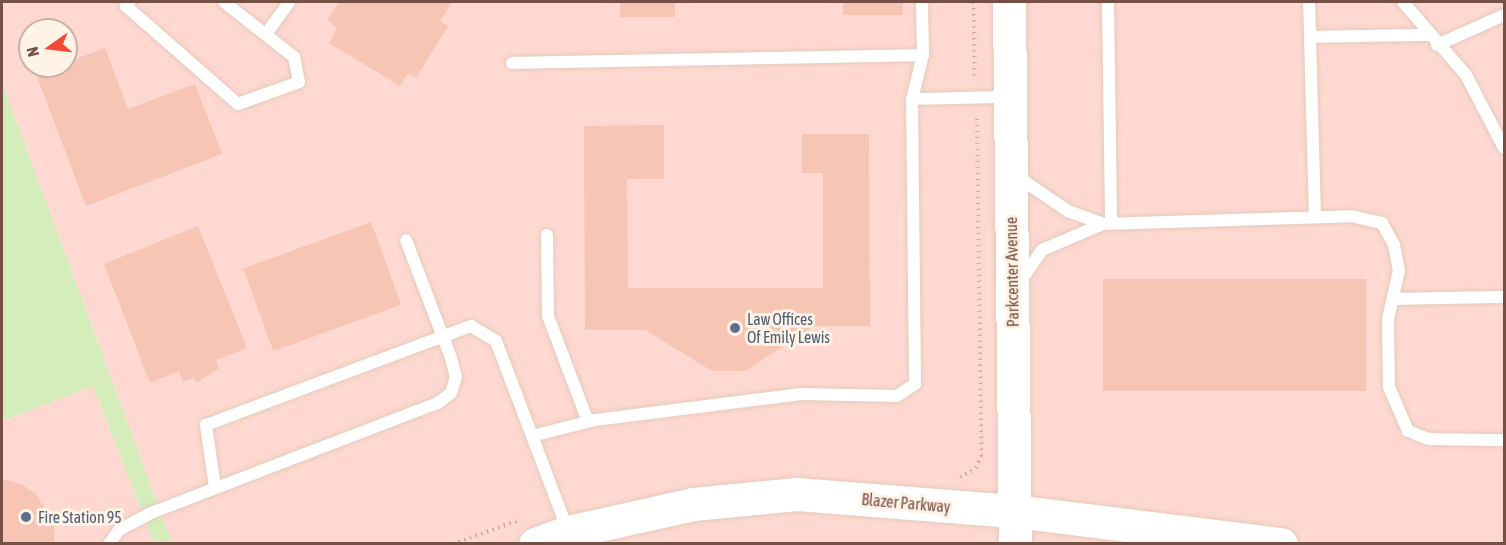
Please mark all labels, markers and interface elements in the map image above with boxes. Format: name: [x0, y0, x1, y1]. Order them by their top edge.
north arrow: [18, 18, 78, 78]
text: N: [23, 45, 42, 59]
street label: Parkcenter Avenue: [1001, 217, 1023, 327]
place label: Law Offices Of Emily Lewis: [747, 309, 830, 347]
marker: Law Offices Of Emily Lewis: [728, 321, 742, 335]
street label: Blazer Parkway: [861, 490, 951, 516]
place label: Fire Station 95: [38, 507, 122, 527]
marker: Fire Station 95: [19, 510, 33, 524]

